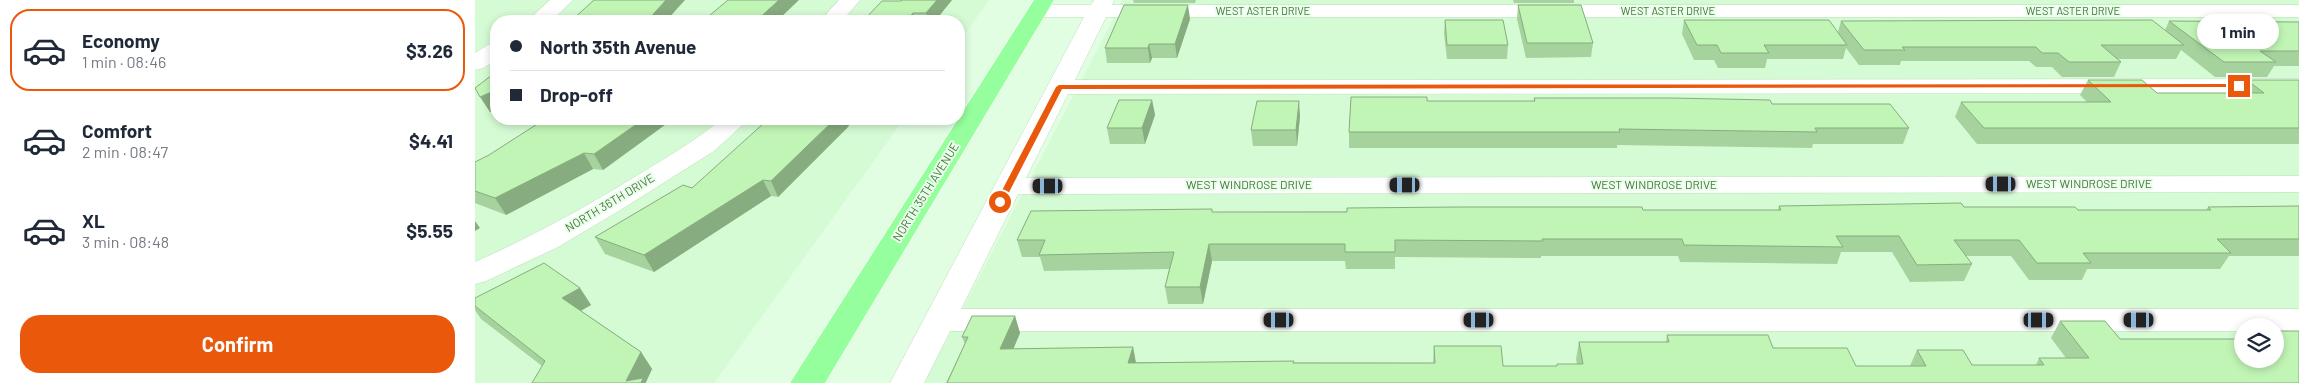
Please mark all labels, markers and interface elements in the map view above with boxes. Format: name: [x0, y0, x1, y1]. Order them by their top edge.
street label: WEST ASTER DRIVE: [1216, 4, 1311, 17]
street label: WEST ASTER DRIVE: [1621, 4, 1716, 17]
street label: WEST ASTER DRIVE: [2026, 4, 2121, 17]
callout: 1 min: [2198, 13, 2280, 48]
text: 1 min: [2220, 22, 2256, 41]
icon: car: [22, 28, 67, 73]
text: Economy: [82, 29, 160, 52]
text: North 35th Avenue: [540, 35, 696, 58]
text: $3.26: [406, 39, 453, 62]
text: 1 min · 08:46: [82, 52, 166, 71]
route end: [2228, 75, 2250, 97]
text: Drop-off: [540, 83, 613, 106]
icon: car: [22, 118, 67, 163]
text: Comfort: [82, 119, 152, 142]
text: $4.41: [409, 129, 453, 152]
street label: NORTH 35TH AVENUE: [889, 140, 961, 243]
text: 2 min · 08:47: [82, 142, 168, 161]
street label: NORTH 36TH DRIVE: [562, 170, 657, 234]
street label: WEST WINDROSE DRIVE: [2026, 176, 2152, 190]
street label: WEST WINDROSE DRIVE: [1186, 177, 1312, 191]
street label: WEST WINDROSE DRIVE: [1591, 177, 1717, 191]
car: [1986, 177, 2016, 192]
car: [1390, 178, 1420, 193]
car: [1033, 179, 1063, 194]
route start: [989, 191, 1011, 213]
icon: car: [22, 208, 67, 253]
text: XL: [82, 209, 105, 232]
text: $5.55: [406, 219, 453, 242]
text: 3 min · 08:48: [82, 232, 169, 251]
car: [1264, 313, 1294, 328]
car: [1464, 313, 1494, 328]
car: [2024, 313, 2054, 328]
car: [2124, 313, 2154, 328]
button: Confirm: [20, 315, 455, 373]
map controls: [2234, 318, 2284, 368]
button: layers: [2234, 318, 2284, 368]

